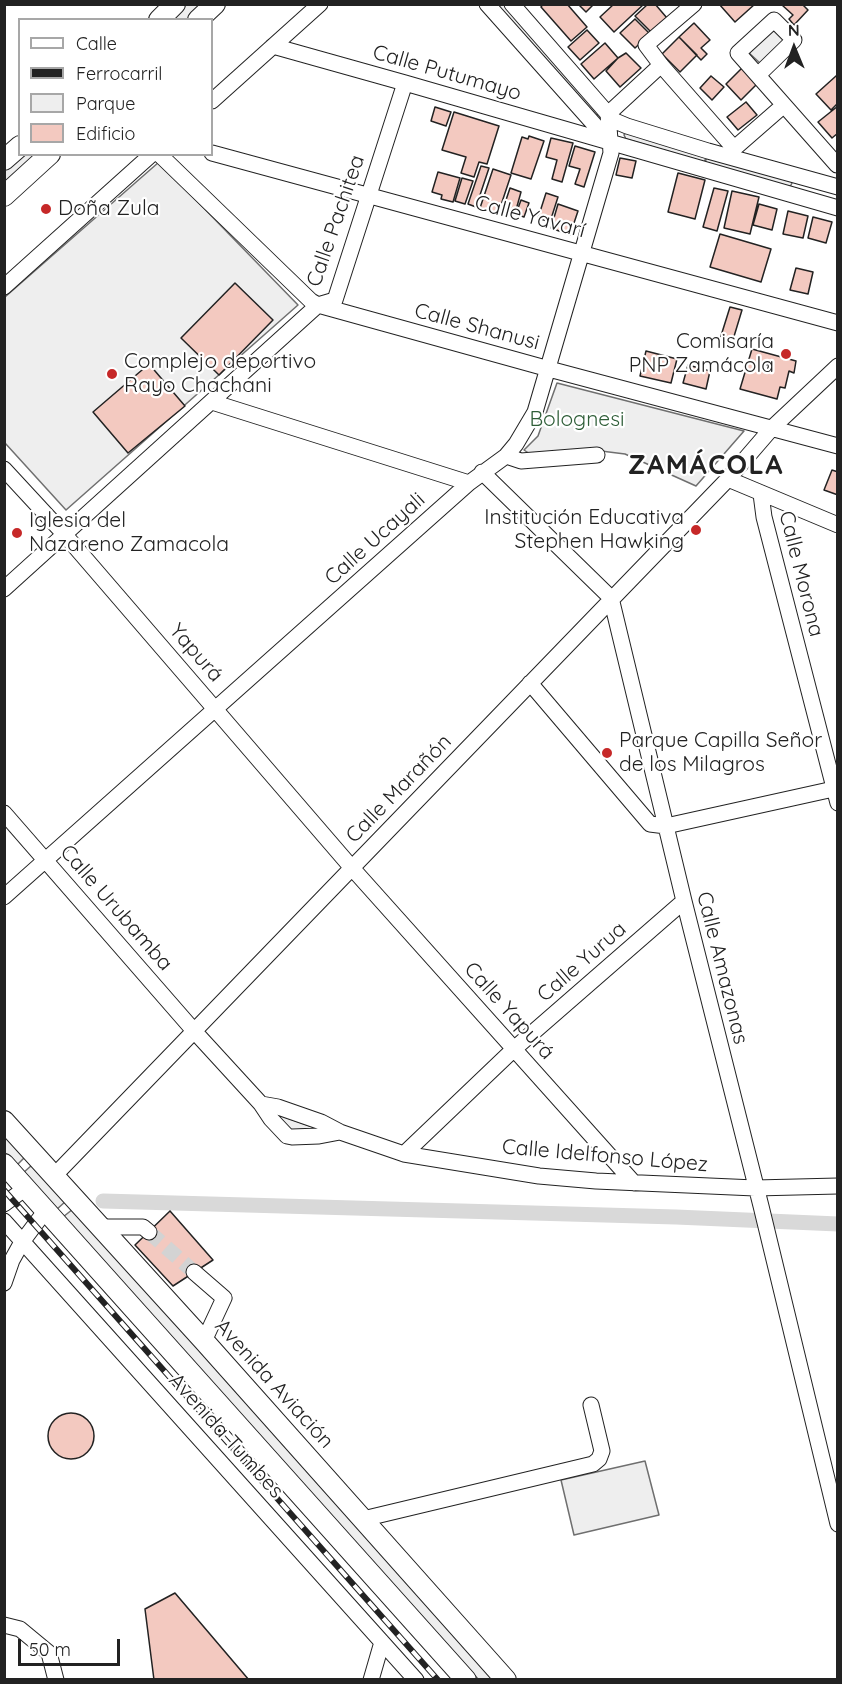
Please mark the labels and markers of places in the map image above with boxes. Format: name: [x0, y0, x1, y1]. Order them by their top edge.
place label: Doña Zula: [58, 196, 159, 222]
marker: Doña Zula: [39, 202, 53, 216]
place label: Comisaría PNP Zamácola: [629, 329, 774, 379]
marker: Comisaría PNP Zamácola: [779, 347, 793, 361]
place label: Complejo deportivo Rayo Chachani: [124, 349, 316, 399]
marker: Complejo deportivo Rayo Chachani: [105, 367, 119, 381]
place label: Institución Educativa Stephen Hawking: [484, 505, 684, 555]
place label: Iglesia del Nazareno Zamacola: [29, 508, 229, 558]
marker: Institución Educativa Stephen Hawking: [689, 523, 703, 537]
marker: Iglesia del Nazareno Zamacola: [10, 526, 24, 540]
place label: Parque Capilla Señor de los Milagros: [619, 728, 822, 778]
marker: Parque Capilla Señor de los Milagros: [600, 746, 614, 760]

